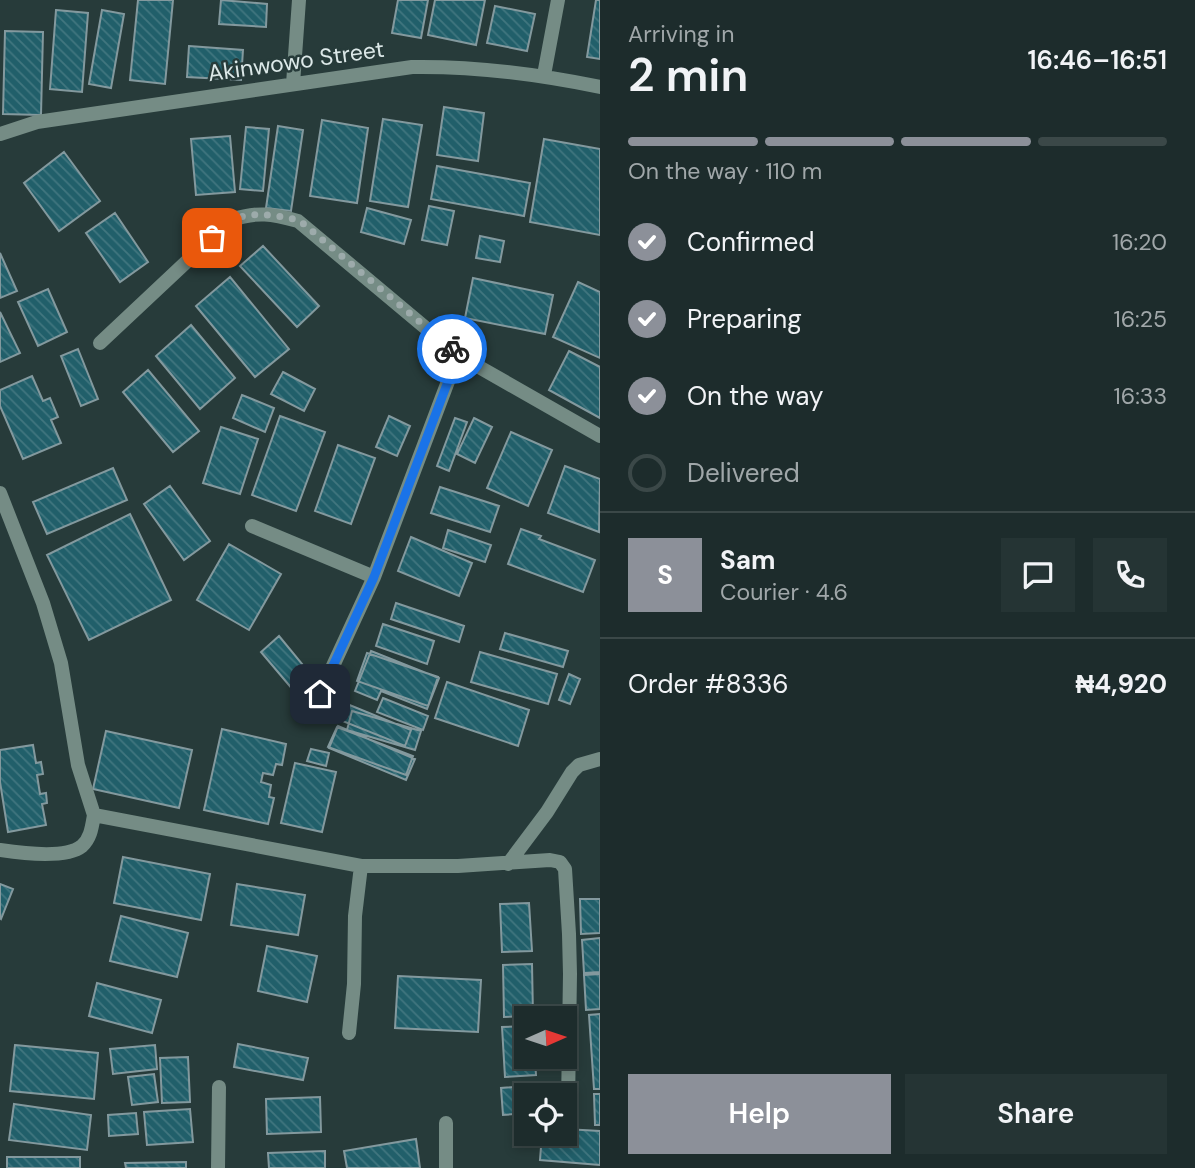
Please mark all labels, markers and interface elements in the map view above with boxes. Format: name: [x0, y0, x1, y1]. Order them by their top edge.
text: Arriving in: [628, 19, 734, 49]
street label: Akinwowo Street: [206, 34, 386, 88]
text: 16:46–16:51: [1028, 43, 1167, 77]
text: 2 min: [628, 45, 748, 105]
text: On the way · 110 m: [628, 156, 822, 186]
pin: [182, 208, 242, 268]
icon: bag: [193, 219, 231, 257]
icon: check: [628, 223, 666, 261]
text: Confirmed: [687, 225, 814, 259]
text: 16:20: [1112, 227, 1167, 257]
icon: check: [628, 300, 666, 338]
text: Preparing: [687, 302, 802, 336]
text: 16:25: [1113, 304, 1167, 334]
courier: [417, 314, 487, 384]
icon: bike: [433, 330, 471, 368]
icon: check: [628, 377, 666, 415]
text: On the way: [687, 379, 823, 413]
text: 16:33: [1114, 381, 1167, 411]
text: Delivered: [687, 456, 800, 490]
button: chat: [1001, 538, 1075, 612]
button: phone: [1093, 538, 1167, 612]
text: Sam: [720, 543, 775, 577]
text: S: [657, 558, 673, 592]
text: Courier · 4.6: [720, 577, 848, 607]
pin: [290, 664, 350, 724]
text: Order #8336: [628, 667, 789, 701]
text: ₦4,920: [1075, 667, 1167, 701]
icon: home: [301, 675, 339, 713]
north arrow: [514, 1006, 578, 1069]
map controls: [514, 1006, 577, 1146]
button: Help: [628, 1074, 891, 1154]
button: Share: [905, 1074, 1167, 1154]
button: locate: [514, 1083, 577, 1146]

